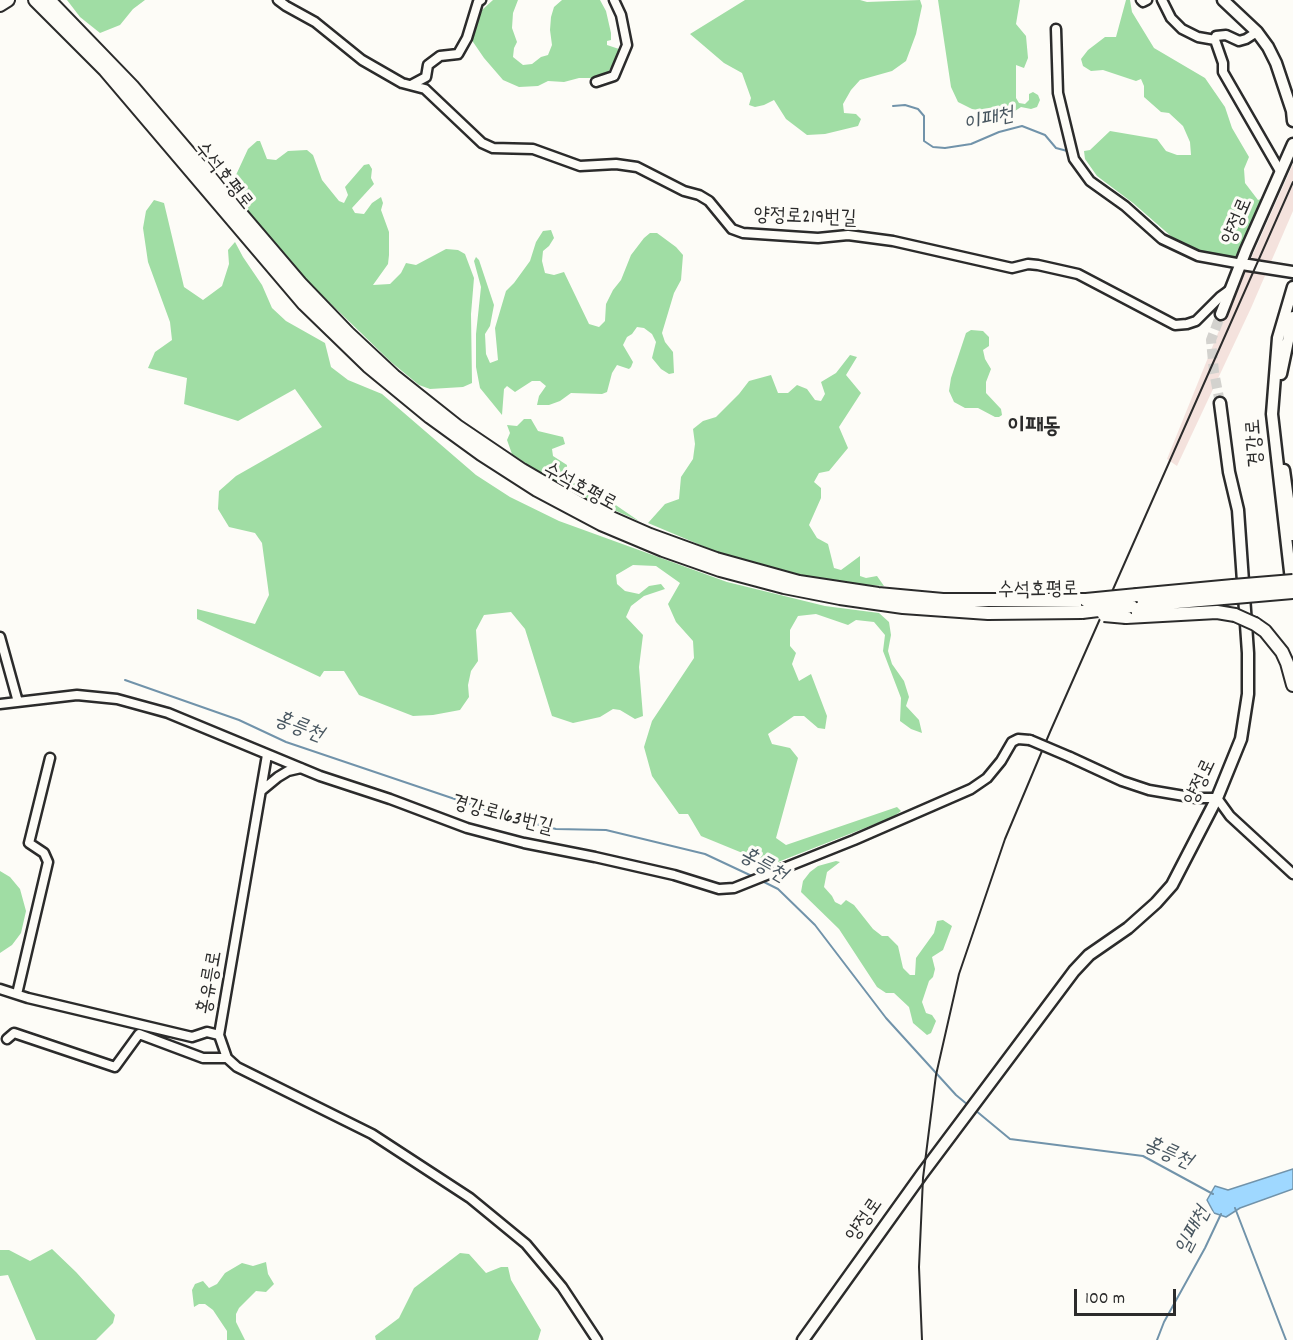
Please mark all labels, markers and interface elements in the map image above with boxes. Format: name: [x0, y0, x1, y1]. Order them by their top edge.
water label: 이패천: [961, 104, 1017, 140]
street label: 수석호평로: [187, 138, 257, 216]
street label: 양정로: [1219, 195, 1259, 249]
street label: 양정로219번길: [753, 205, 857, 233]
district label: 이패동: [1007, 416, 1061, 442]
street label: 경강로: [1243, 418, 1271, 468]
street label: 수석호평로: [538, 460, 620, 518]
street label: 수석호평로: [998, 579, 1078, 605]
water label: 홍릉천: [270, 708, 326, 750]
street label: 양정로: [1181, 756, 1223, 810]
street label: 경강로163번길: [449, 792, 555, 842]
water label: 홍릉천: [734, 844, 790, 890]
street label: 홍유릉로: [195, 949, 229, 1017]
water label: 홍릉천: [1139, 1133, 1195, 1177]
street label: 양정로: [842, 1194, 890, 1248]
water label: 일패천: [1172, 1204, 1218, 1260]
scale bar: [1077, 1277, 1179, 1315]
text: 100 m: [1085, 1287, 1125, 1312]

